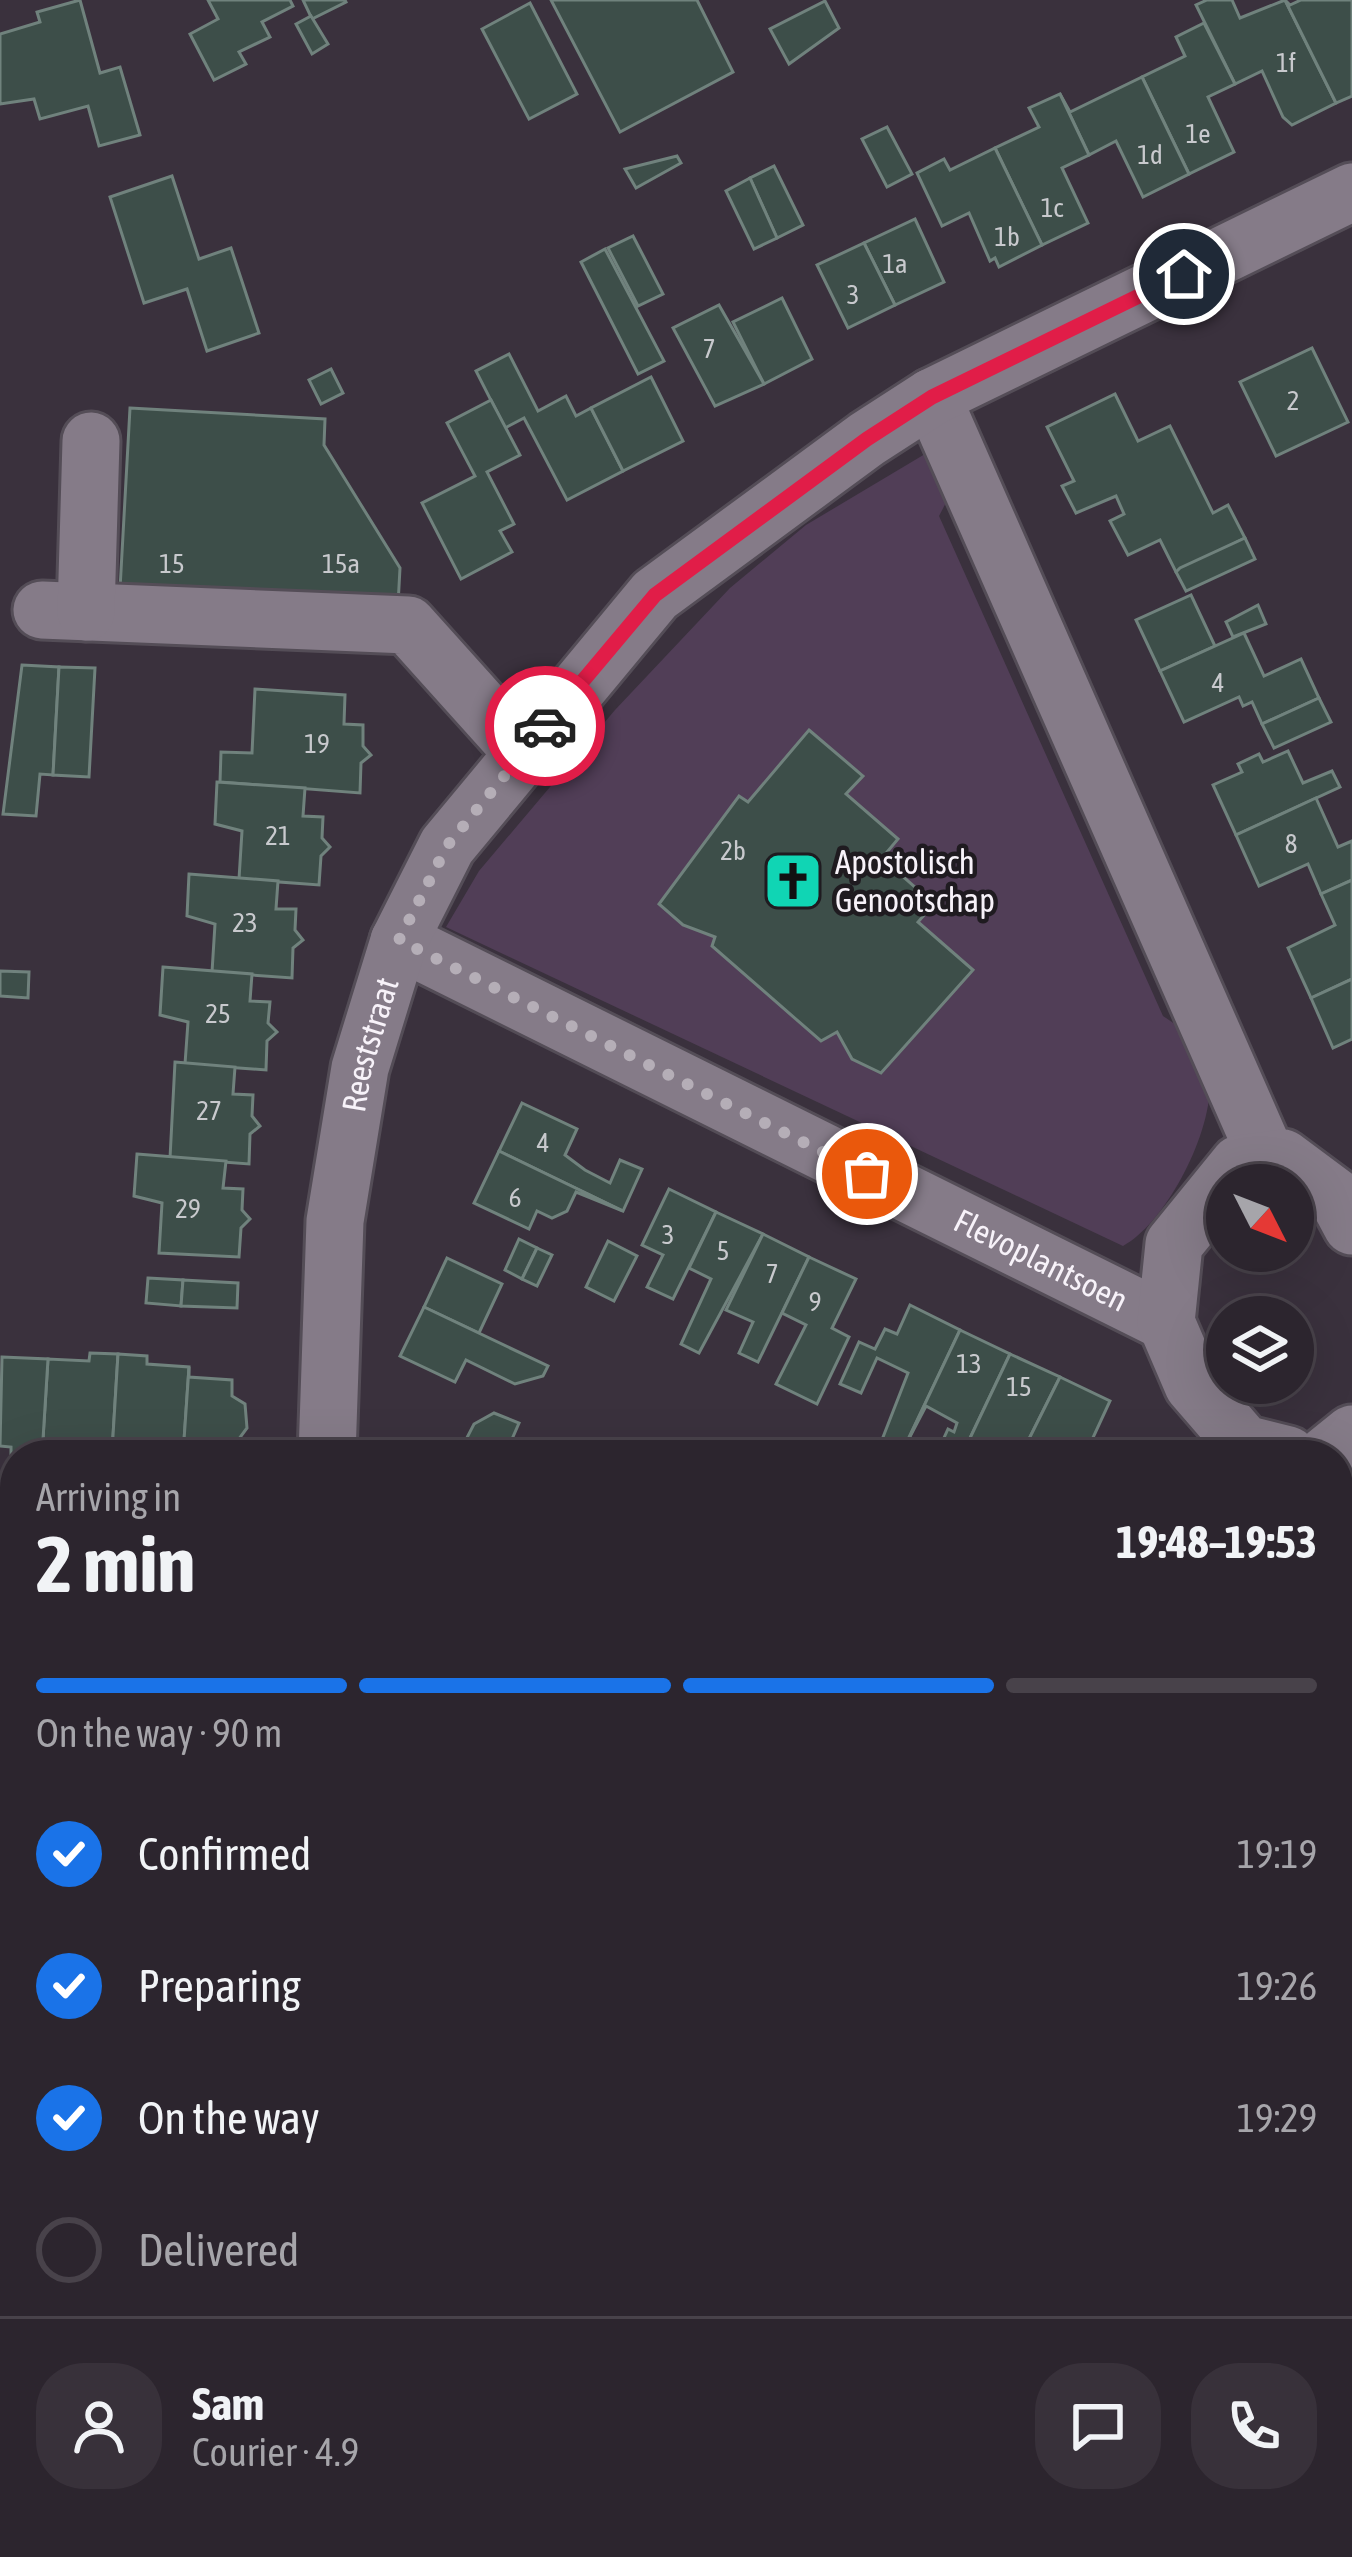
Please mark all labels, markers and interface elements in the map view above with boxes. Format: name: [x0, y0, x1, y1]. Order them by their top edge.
house number: 1f: [1276, 47, 1297, 78]
house number: 1e: [1186, 118, 1210, 149]
house number: 1d: [1137, 139, 1163, 170]
house number: 1c: [1041, 192, 1063, 223]
house number: 1b: [994, 221, 1020, 252]
pin: [1133, 223, 1235, 325]
icon: home: [1151, 241, 1217, 307]
house number: 1a: [882, 248, 908, 279]
house number: 3: [847, 279, 859, 310]
house number: 7: [703, 333, 715, 364]
house number: 2: [1287, 385, 1299, 416]
house number: 15: [159, 548, 185, 579]
house number: 15a: [322, 548, 360, 579]
courier: [485, 666, 605, 786]
house number: 4: [1212, 667, 1224, 698]
icon: car: [512, 693, 578, 759]
house number: 19: [304, 728, 330, 759]
house number: 21: [265, 820, 291, 851]
house number: 8: [1285, 828, 1297, 859]
house number: 2b: [720, 835, 746, 866]
place label: Apostolisch Genootschap: [835, 843, 995, 919]
church icon: Apostolisch Genootschap: [762, 850, 824, 912]
house number: 23: [232, 907, 258, 938]
street label: Reeststraat: [334, 973, 406, 1115]
house number: 25: [205, 998, 231, 1029]
house number: 27: [196, 1095, 222, 1126]
pin: [816, 1123, 918, 1225]
house number: 4: [537, 1127, 549, 1158]
icon: bag: [834, 1141, 900, 1207]
north arrow: [1206, 1164, 1314, 1272]
map controls: [1206, 1164, 1314, 1404]
house number: 6: [509, 1182, 521, 1213]
house number: 29: [175, 1193, 201, 1224]
street label: Flevoplantsoen: [948, 1201, 1134, 1319]
house number: 3: [662, 1219, 674, 1250]
house number: 5: [717, 1235, 729, 1266]
house number: 7: [766, 1258, 778, 1289]
house number: 9: [809, 1286, 821, 1317]
button: layers: [1206, 1296, 1314, 1404]
house number: 13: [956, 1348, 982, 1379]
house number: 15: [1006, 1371, 1032, 1402]
text: Arriving in: [36, 1475, 181, 1519]
text: 19:48–19:53: [1116, 1516, 1317, 1568]
text: 2 min: [36, 1519, 195, 1609]
text: On the way · 90 m: [36, 1711, 282, 1755]
icon: check: [36, 1821, 102, 1887]
text: Confirmed: [138, 1828, 311, 1880]
text: 19:19: [1237, 1832, 1317, 1876]
icon: check: [36, 1953, 102, 2019]
text: Preparing: [138, 1960, 301, 2012]
text: 19:26: [1237, 1964, 1317, 2008]
icon: check: [36, 2085, 102, 2151]
text: On the way: [138, 2092, 320, 2144]
text: 19:29: [1237, 2096, 1317, 2140]
text: Delivered: [138, 2224, 299, 2276]
button: person: [36, 2363, 162, 2489]
button: chat: [1035, 2363, 1161, 2489]
button: phone: [1191, 2363, 1317, 2489]
text: Sam: [192, 2378, 264, 2430]
text: Courier · 4.9: [192, 2430, 359, 2474]

